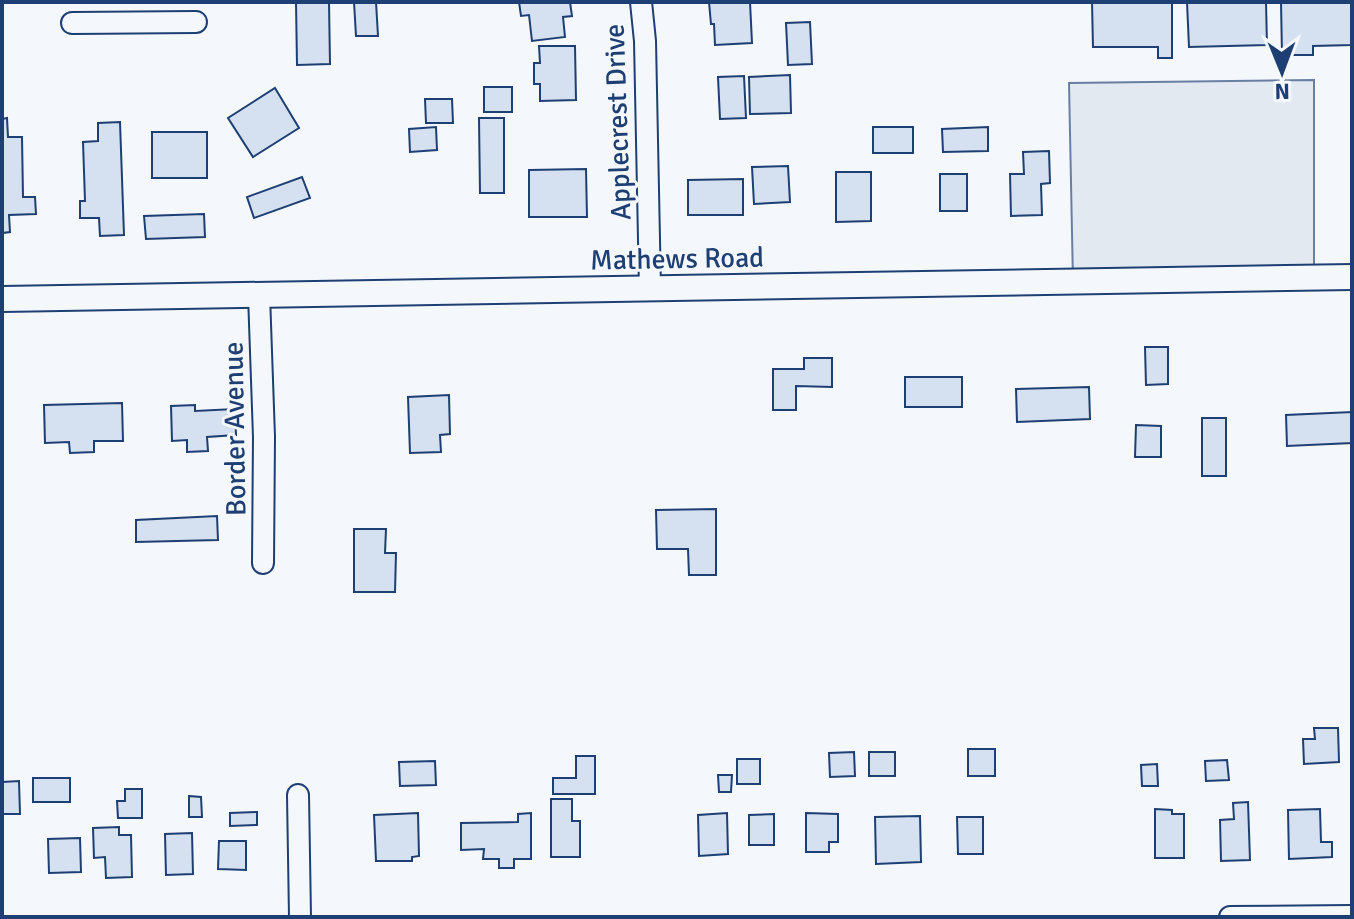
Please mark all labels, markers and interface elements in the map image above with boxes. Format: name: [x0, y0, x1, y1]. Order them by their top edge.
street label: Applecrest Drive: [598, 23, 638, 221]
north arrow: [1242, 32, 1322, 112]
text: N: [1274, 78, 1290, 105]
street label: Mathews Road: [590, 240, 764, 278]
street label: Border Avenue: [216, 341, 254, 516]

